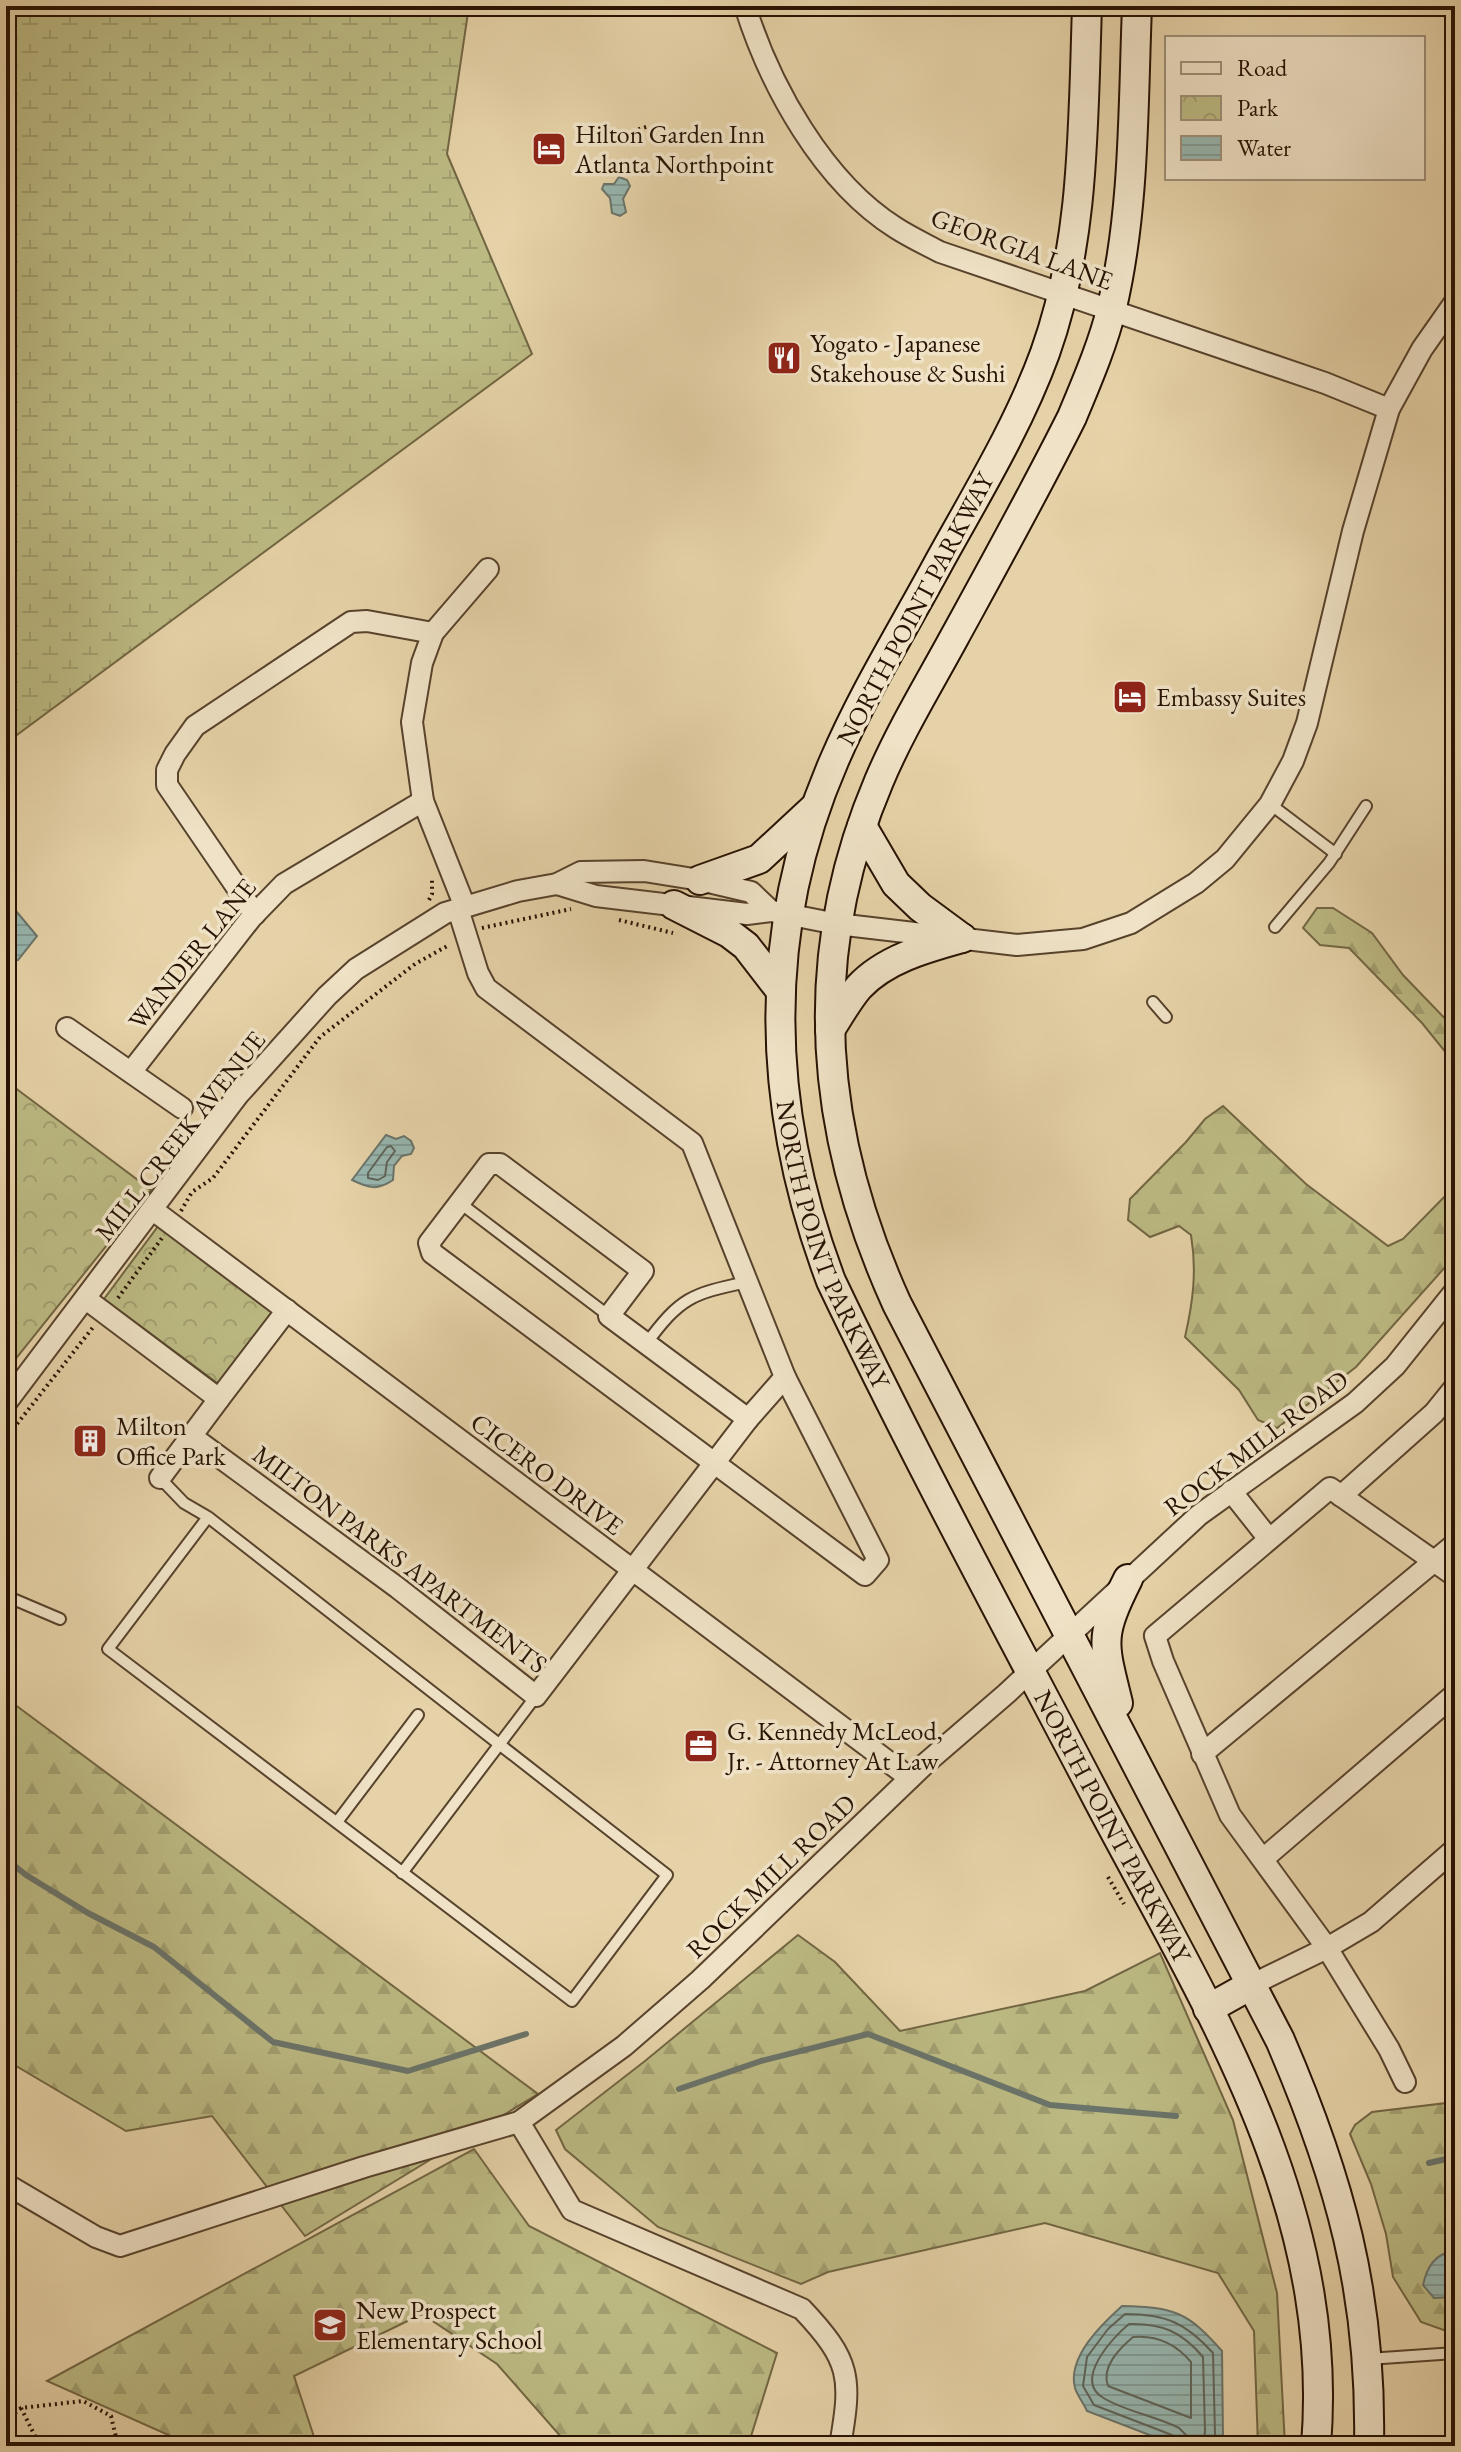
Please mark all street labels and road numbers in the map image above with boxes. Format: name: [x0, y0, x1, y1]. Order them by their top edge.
street label: GEORGIA LANE: [926, 200, 1118, 298]
street label: NORTH POINT PARKWAY: [829, 465, 1002, 751]
street label: WANDER LANE: [120, 871, 264, 1037]
street label: MILL CREEK AVENUE: [87, 1024, 273, 1248]
street label: NORTH POINT PARKWAY: [769, 1098, 899, 1396]
street label: ROCK MILL ROAD: [1157, 1362, 1355, 1524]
street label: CICERO DRIVE: [464, 1405, 631, 1543]
street label: MILTON PARKS APARTMENTS: [246, 1437, 554, 1681]
street label: NORTH POINT PARKWAY: [1026, 1684, 1200, 1970]
street label: ROCK MILL ROAD: [679, 1786, 863, 1966]

